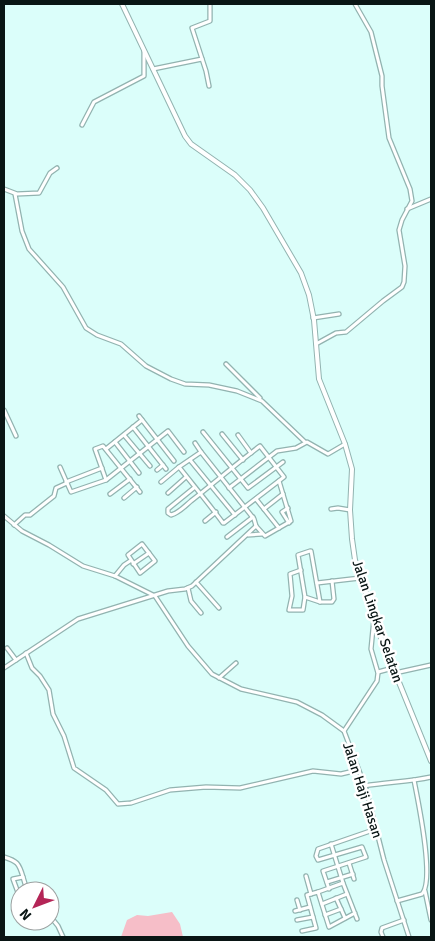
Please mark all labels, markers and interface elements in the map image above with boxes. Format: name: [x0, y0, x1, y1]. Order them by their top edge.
street label: Jalan Lingkar Selatan: [349, 558, 407, 685]
street label: Jalan Haji Hasan: [339, 740, 386, 840]
north arrow: [10, 881, 60, 931]
text: N: [16, 905, 35, 924]

